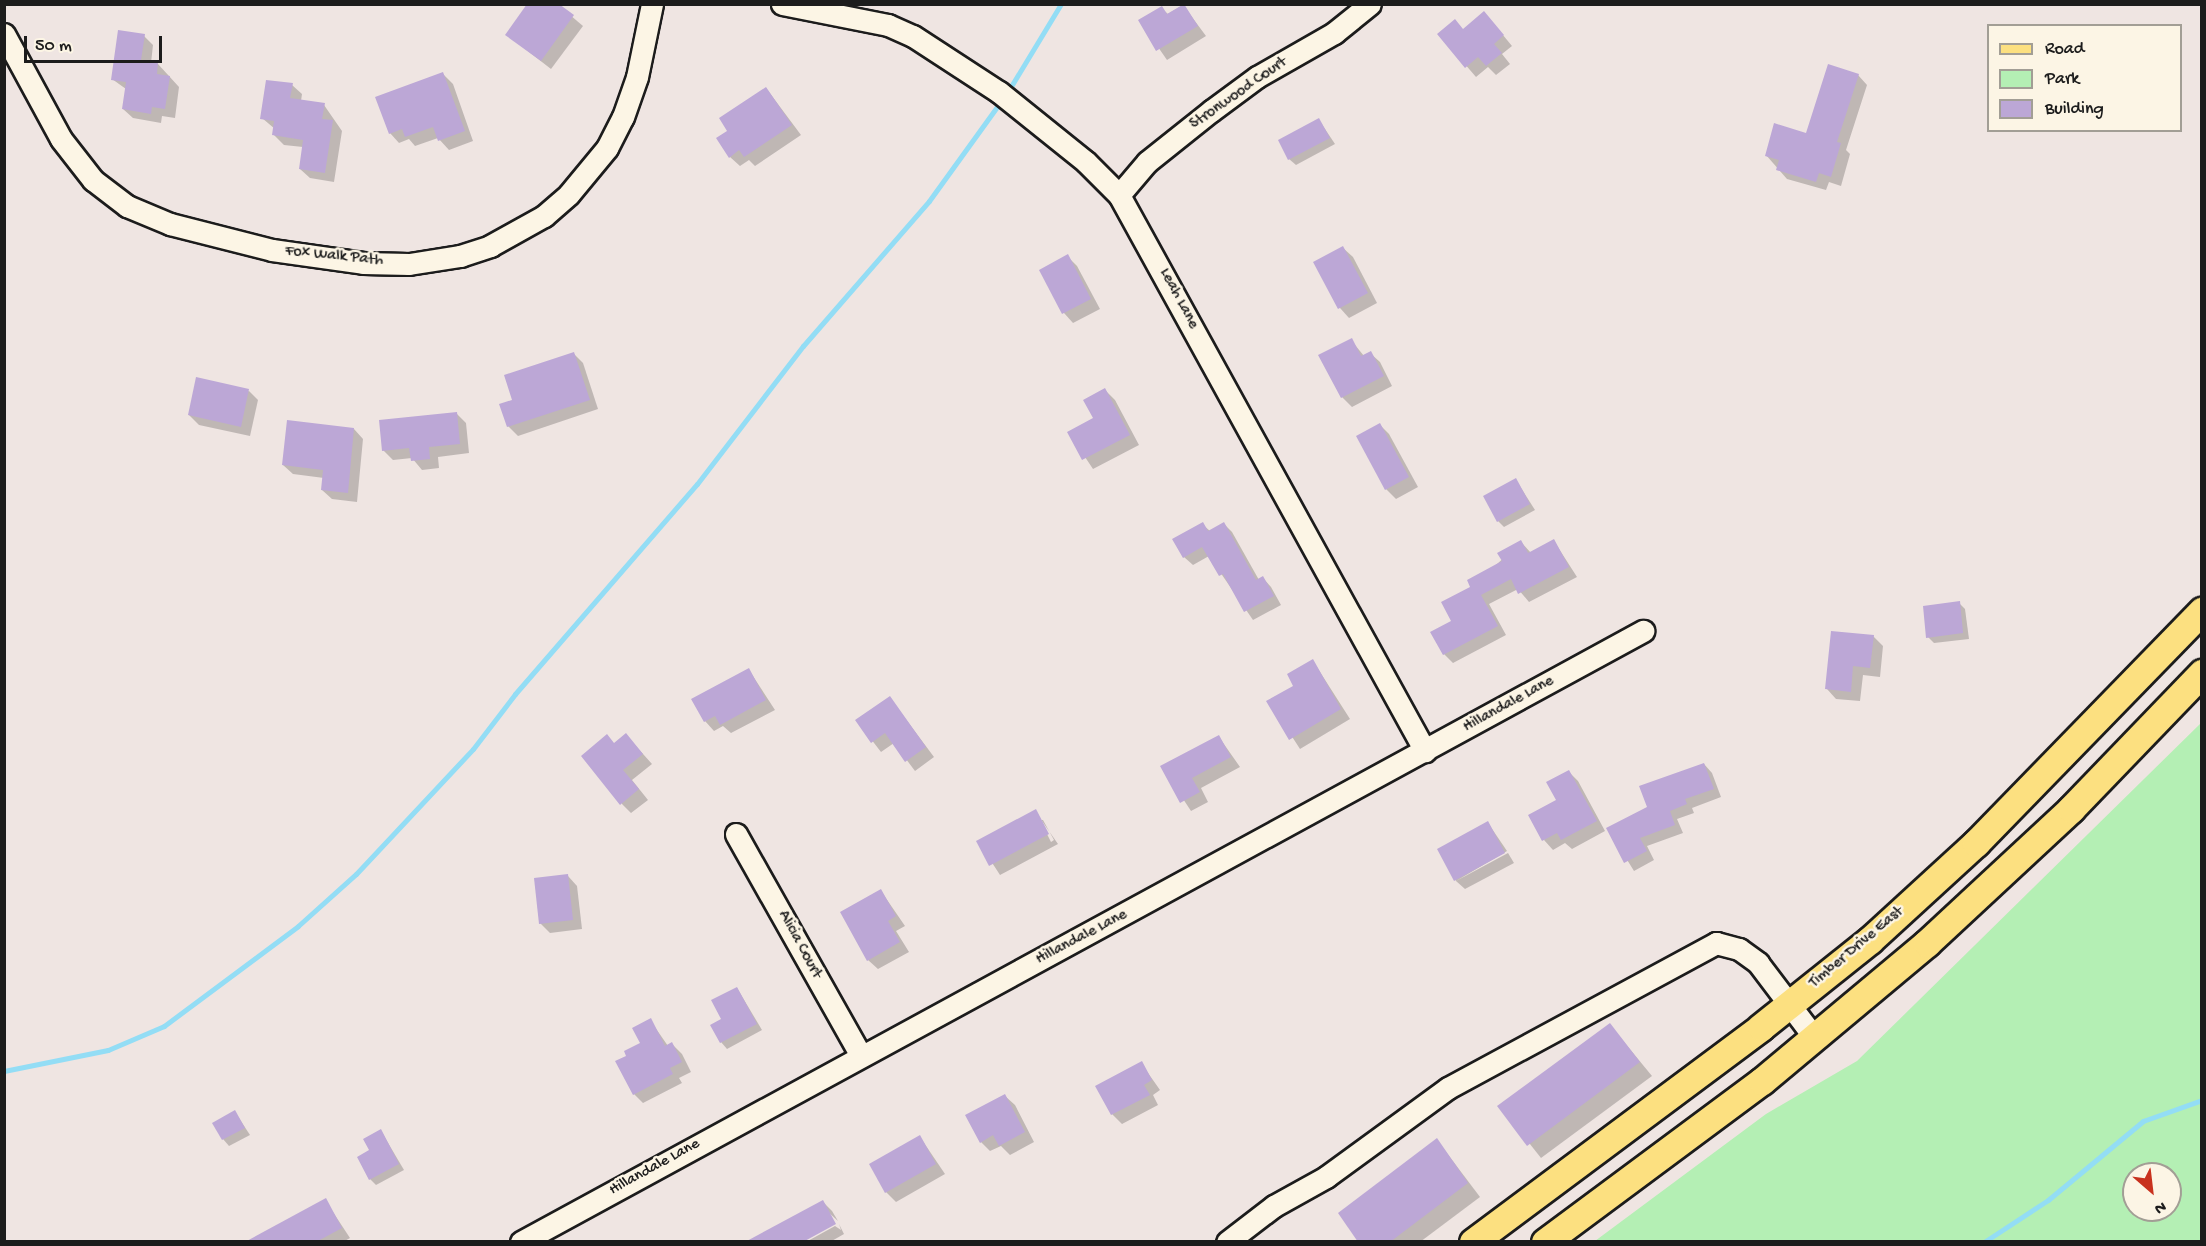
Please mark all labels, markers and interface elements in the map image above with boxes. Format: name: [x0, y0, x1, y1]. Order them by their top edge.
scale bar: [27, 24, 165, 62]
legend: [1987, 24, 2182, 132]
text: 50 m: [35, 36, 72, 57]
text: Road: [2045, 39, 2084, 60]
street label: Stronwood Court: [1187, 53, 1291, 135]
text: Park: [2045, 69, 2079, 90]
text: Building: [2045, 99, 2104, 120]
street label: Fox Walk Path: [284, 242, 384, 272]
street label: Leah Lane: [1154, 265, 1202, 333]
street label: Hillandale Lane: [1460, 672, 1558, 738]
street label: Timber Drive East: [1806, 903, 1908, 993]
street label: Hillandale Lane: [1033, 906, 1131, 970]
street label: Alicia Court: [772, 908, 826, 982]
street label: Hillandale Lane: [606, 1135, 704, 1201]
north arrow: [2122, 1162, 2182, 1222]
text: N: [2151, 1196, 2169, 1217]

